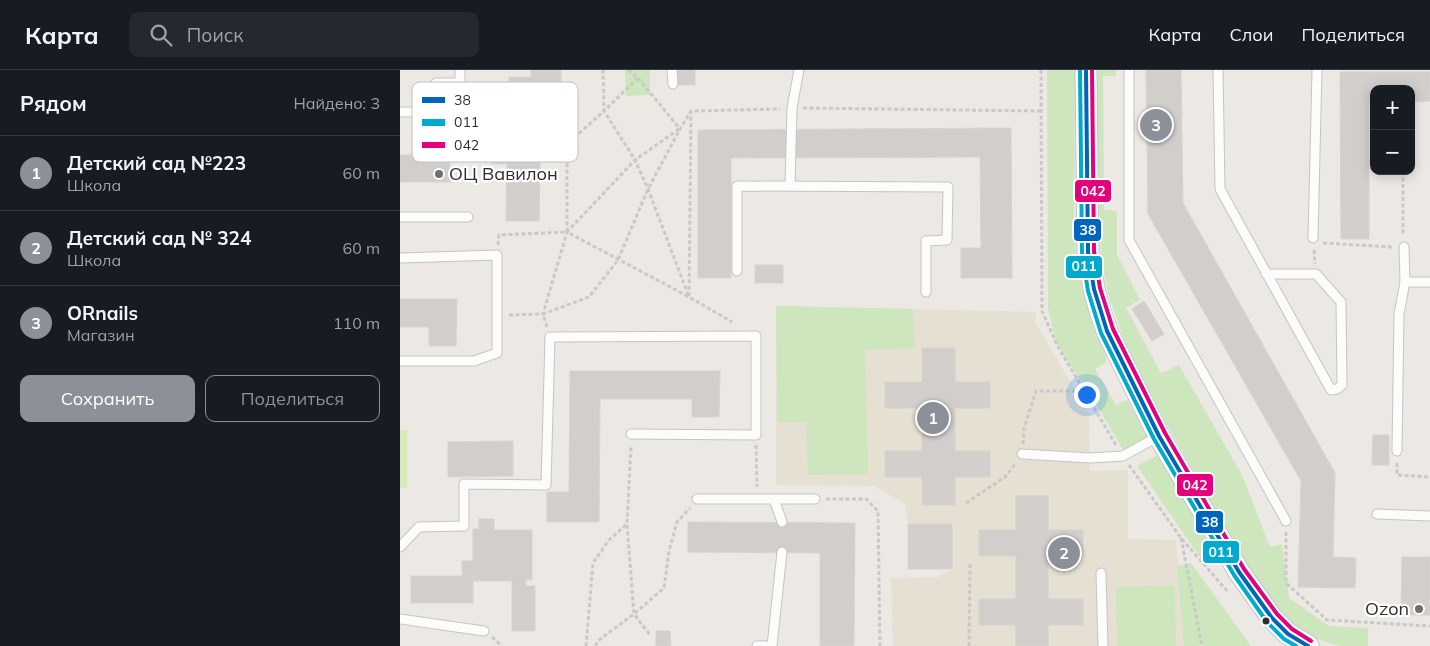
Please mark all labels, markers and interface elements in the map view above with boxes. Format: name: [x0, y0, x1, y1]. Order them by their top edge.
search box: [129, 12, 479, 57]
text: Карта: [25, 20, 99, 50]
icon: search: [147, 21, 175, 49]
text: Поиск: [187, 23, 244, 47]
text: Карта: [1149, 23, 1201, 46]
text: Слои: [1229, 23, 1274, 46]
text: Поделиться: [1302, 23, 1405, 46]
legend: [412, 82, 578, 162]
map controls: [1370, 85, 1415, 175]
button: +: [1370, 85, 1415, 130]
text: Рядом: [20, 90, 87, 116]
text: 38: [454, 91, 471, 109]
text: Найдено: 3: [294, 93, 380, 113]
pin: 3: [1140, 106, 1172, 144]
text: 011: [454, 113, 479, 131]
button: −: [1370, 130, 1415, 175]
text: 042: [454, 136, 479, 154]
text: Детский сад №223: [67, 151, 246, 175]
place label: ОЦ Вавилон: [449, 162, 558, 185]
text: 1: [31, 163, 41, 183]
text: 60 m: [343, 163, 380, 183]
marker: ОЦ Вавилон: [433, 168, 445, 180]
text: Школа: [67, 175, 121, 195]
line badge: 042: [1074, 179, 1112, 203]
text: 042: [1080, 182, 1106, 200]
line badge: 38: [1073, 218, 1102, 242]
text: 38: [1080, 221, 1096, 239]
text: Детский сад № 324: [67, 226, 251, 250]
text: 2: [31, 238, 41, 258]
text: 60 m: [343, 238, 380, 258]
text: Школа: [67, 250, 121, 270]
line badge: 011: [1065, 255, 1103, 279]
text: 011: [1071, 257, 1097, 275]
text: ORnails: [67, 301, 138, 325]
text: 3: [31, 313, 41, 333]
text: 110 m: [333, 313, 380, 333]
text: Магазин: [67, 325, 135, 345]
button: Сохранить: [20, 375, 195, 422]
button: Поделиться: [205, 375, 380, 422]
your location: [1074, 382, 1100, 408]
pin: 1: [917, 399, 949, 437]
line badge: 042: [1176, 473, 1214, 497]
text: 042: [1182, 476, 1208, 494]
line badge: 38: [1195, 510, 1224, 534]
text: 38: [1202, 513, 1218, 531]
pin: 2: [1048, 534, 1080, 572]
line badge: 011: [1202, 540, 1240, 564]
text: 011: [1208, 543, 1234, 561]
place label: Ozon: [1365, 597, 1409, 620]
marker: Ozon: [1413, 603, 1425, 615]
unlabelled marker: [1261, 616, 1271, 626]

